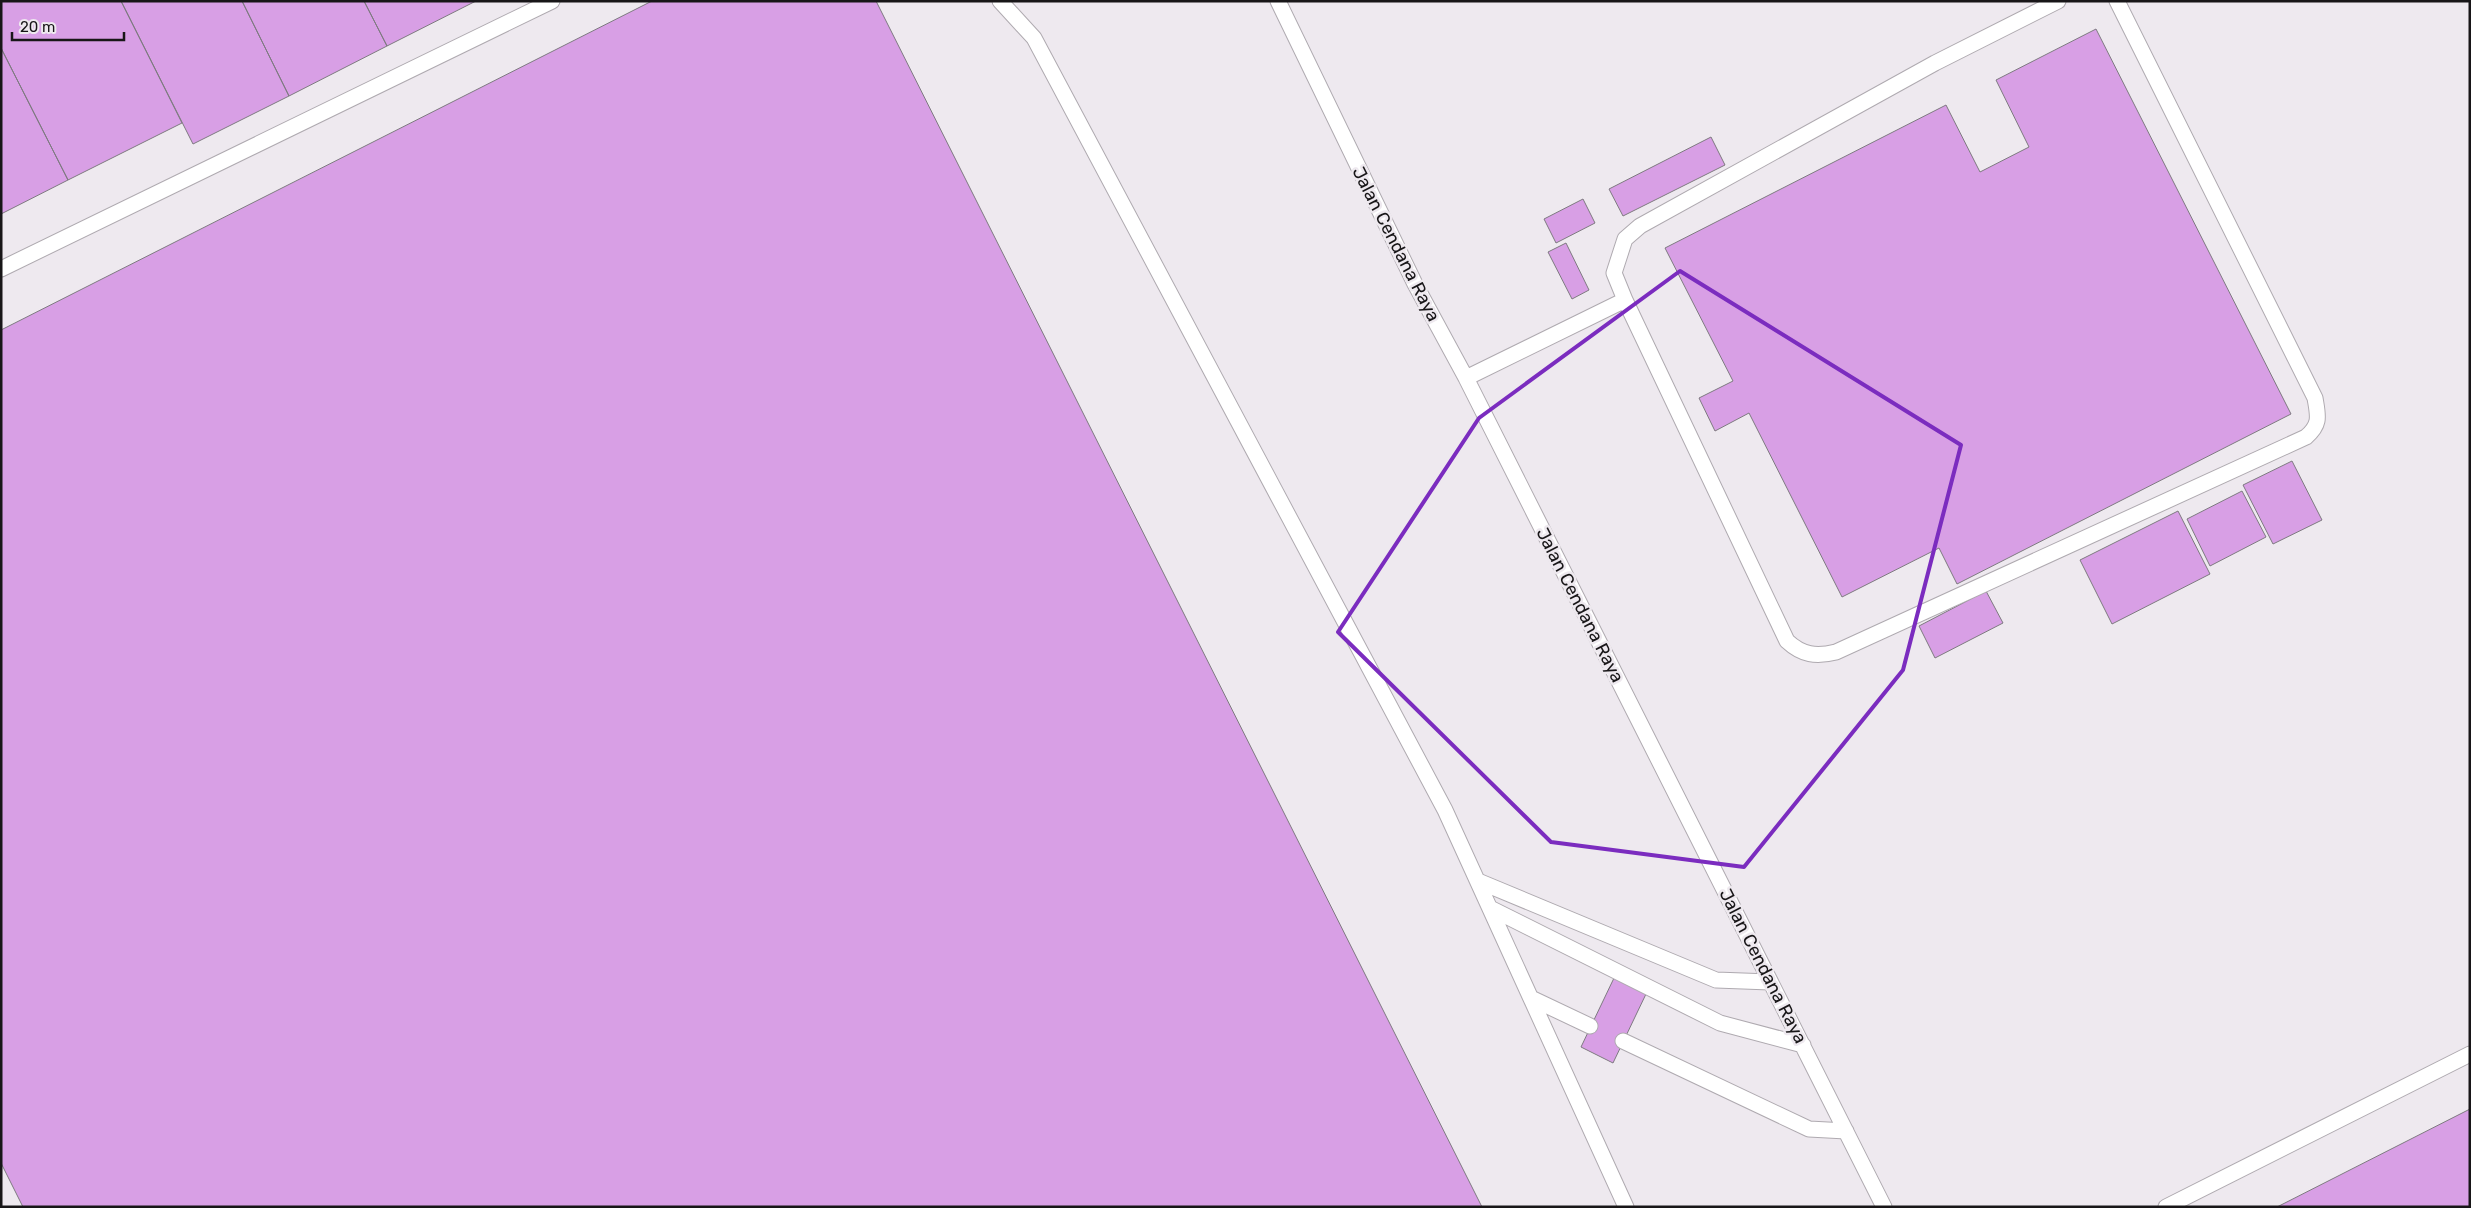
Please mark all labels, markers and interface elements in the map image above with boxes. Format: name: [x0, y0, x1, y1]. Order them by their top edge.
scale bar: [12, 10, 125, 42]
text: 20 m: [20, 18, 55, 36]
street label: Jalan Cendana Raya: [1347, 163, 1445, 325]
street label: Jalan Cendana Raya: [1531, 524, 1629, 686]
street label: Jalan Cendana Raya: [1714, 885, 1812, 1047]

